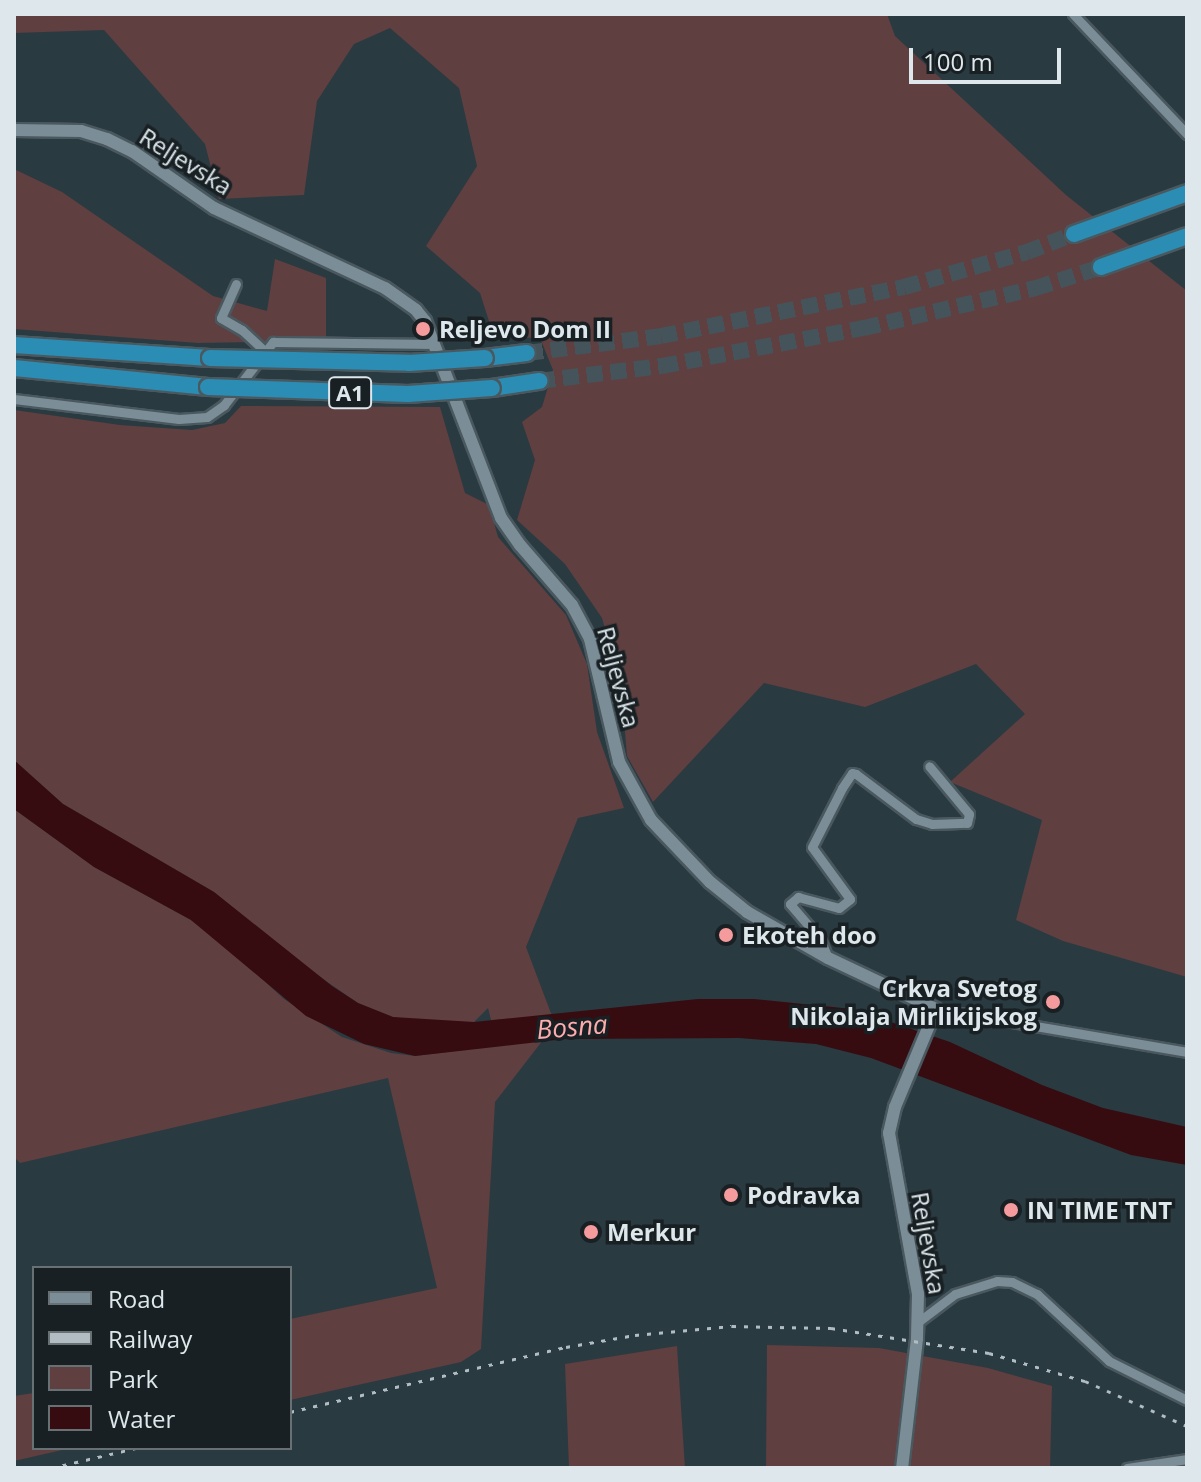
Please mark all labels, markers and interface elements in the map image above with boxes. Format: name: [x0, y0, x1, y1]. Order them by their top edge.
scale bar: [913, 32, 1065, 82]
text: 100 m: [923, 45, 993, 78]
street label: Reljevska: [135, 121, 237, 201]
place label: Reljevo Dom II: [439, 315, 611, 343]
marker: Reljevo Dom II: [414, 320, 432, 338]
road number: A1: [328, 375, 372, 411]
street label: Reljevska: [592, 623, 646, 731]
place label: Ekoteh doo: [742, 921, 877, 949]
marker: Ekoteh doo: [717, 926, 735, 944]
place label: Crkva Svetog Nikolaja Mirlikijskog: [790, 974, 1037, 1030]
marker: Crkva Svetog Nikolaja Mirlikijskog: [1044, 993, 1062, 1011]
water label: Bosna: [535, 1008, 609, 1046]
place label: Podravka: [747, 1181, 861, 1209]
marker: Podravka: [722, 1186, 740, 1204]
street label: Reljevska: [906, 1190, 952, 1296]
place label: IN TIME TNT: [1027, 1196, 1172, 1224]
marker: IN TIME TNT: [1002, 1201, 1020, 1219]
place label: Merkur: [607, 1218, 696, 1246]
marker: Merkur: [582, 1223, 600, 1241]
legend: [32, 1266, 292, 1450]
text: Road: [108, 1282, 165, 1315]
text: Railway: [108, 1322, 192, 1355]
text: Park: [108, 1362, 158, 1395]
text: Water: [108, 1402, 175, 1435]

